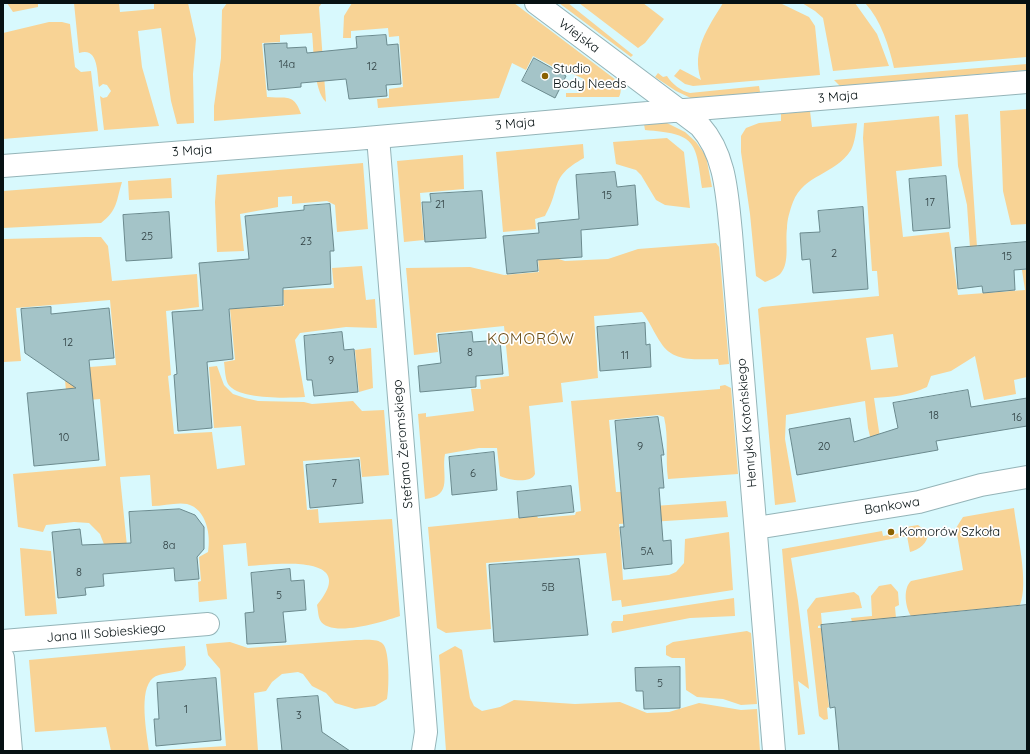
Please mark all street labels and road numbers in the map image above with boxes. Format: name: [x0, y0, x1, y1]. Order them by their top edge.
street label: Wiejska: [556, 16, 602, 56]
street label: 3 Maja: [817, 87, 859, 107]
street label: 3 Maja: [494, 114, 536, 134]
street label: 3 Maja: [171, 142, 213, 160]
street label: Henryka Kotońskiego: [734, 358, 760, 488]
street label: Stefana Żeromskiego: [390, 379, 416, 509]
street label: Bankowa: [863, 494, 921, 518]
street label: Jana III Sobieskiego: [46, 620, 166, 646]

